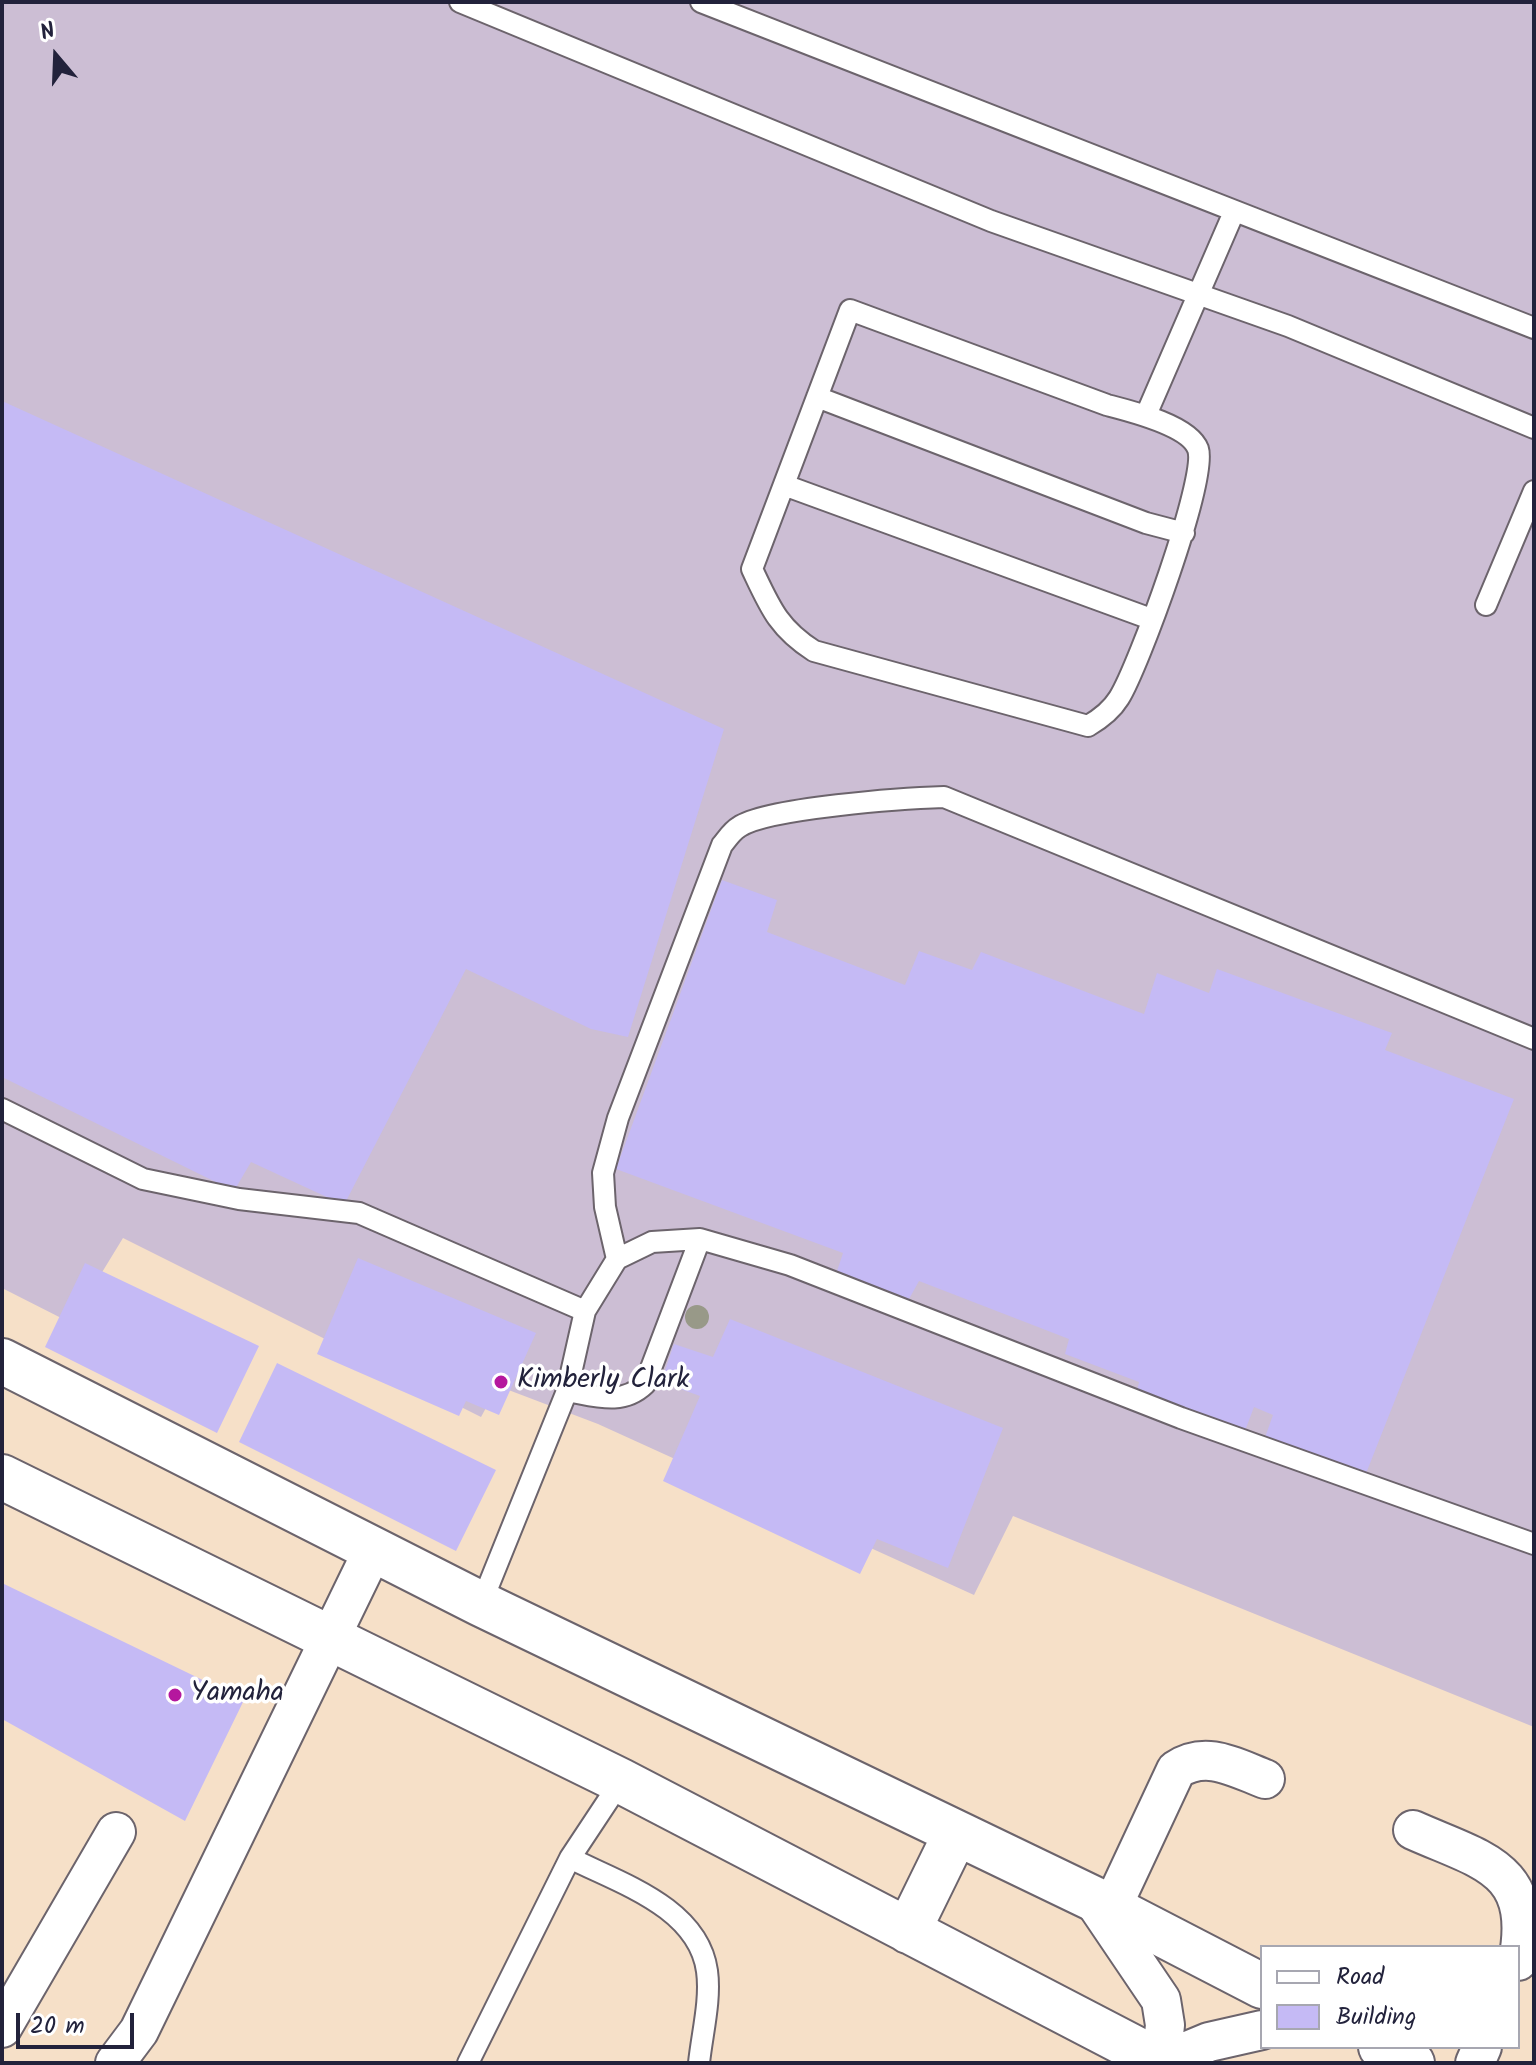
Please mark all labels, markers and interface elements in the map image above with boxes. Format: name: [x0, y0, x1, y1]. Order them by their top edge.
text: N: [36, 14, 60, 52]
north arrow: [16, 16, 96, 96]
place label: Kimberly Clark: [517, 1365, 689, 1399]
marker: Kimberly Clark: [492, 1373, 510, 1391]
place label: Yamaha: [191, 1678, 284, 1712]
marker: Yamaha: [166, 1686, 184, 1704]
legend: [1260, 1945, 1520, 2049]
text: Road: [1336, 1958, 1384, 1997]
scale bar: [20, 1997, 138, 2047]
text: Building: [1336, 1998, 1416, 2037]
text: 20 m: [30, 2007, 85, 2046]

